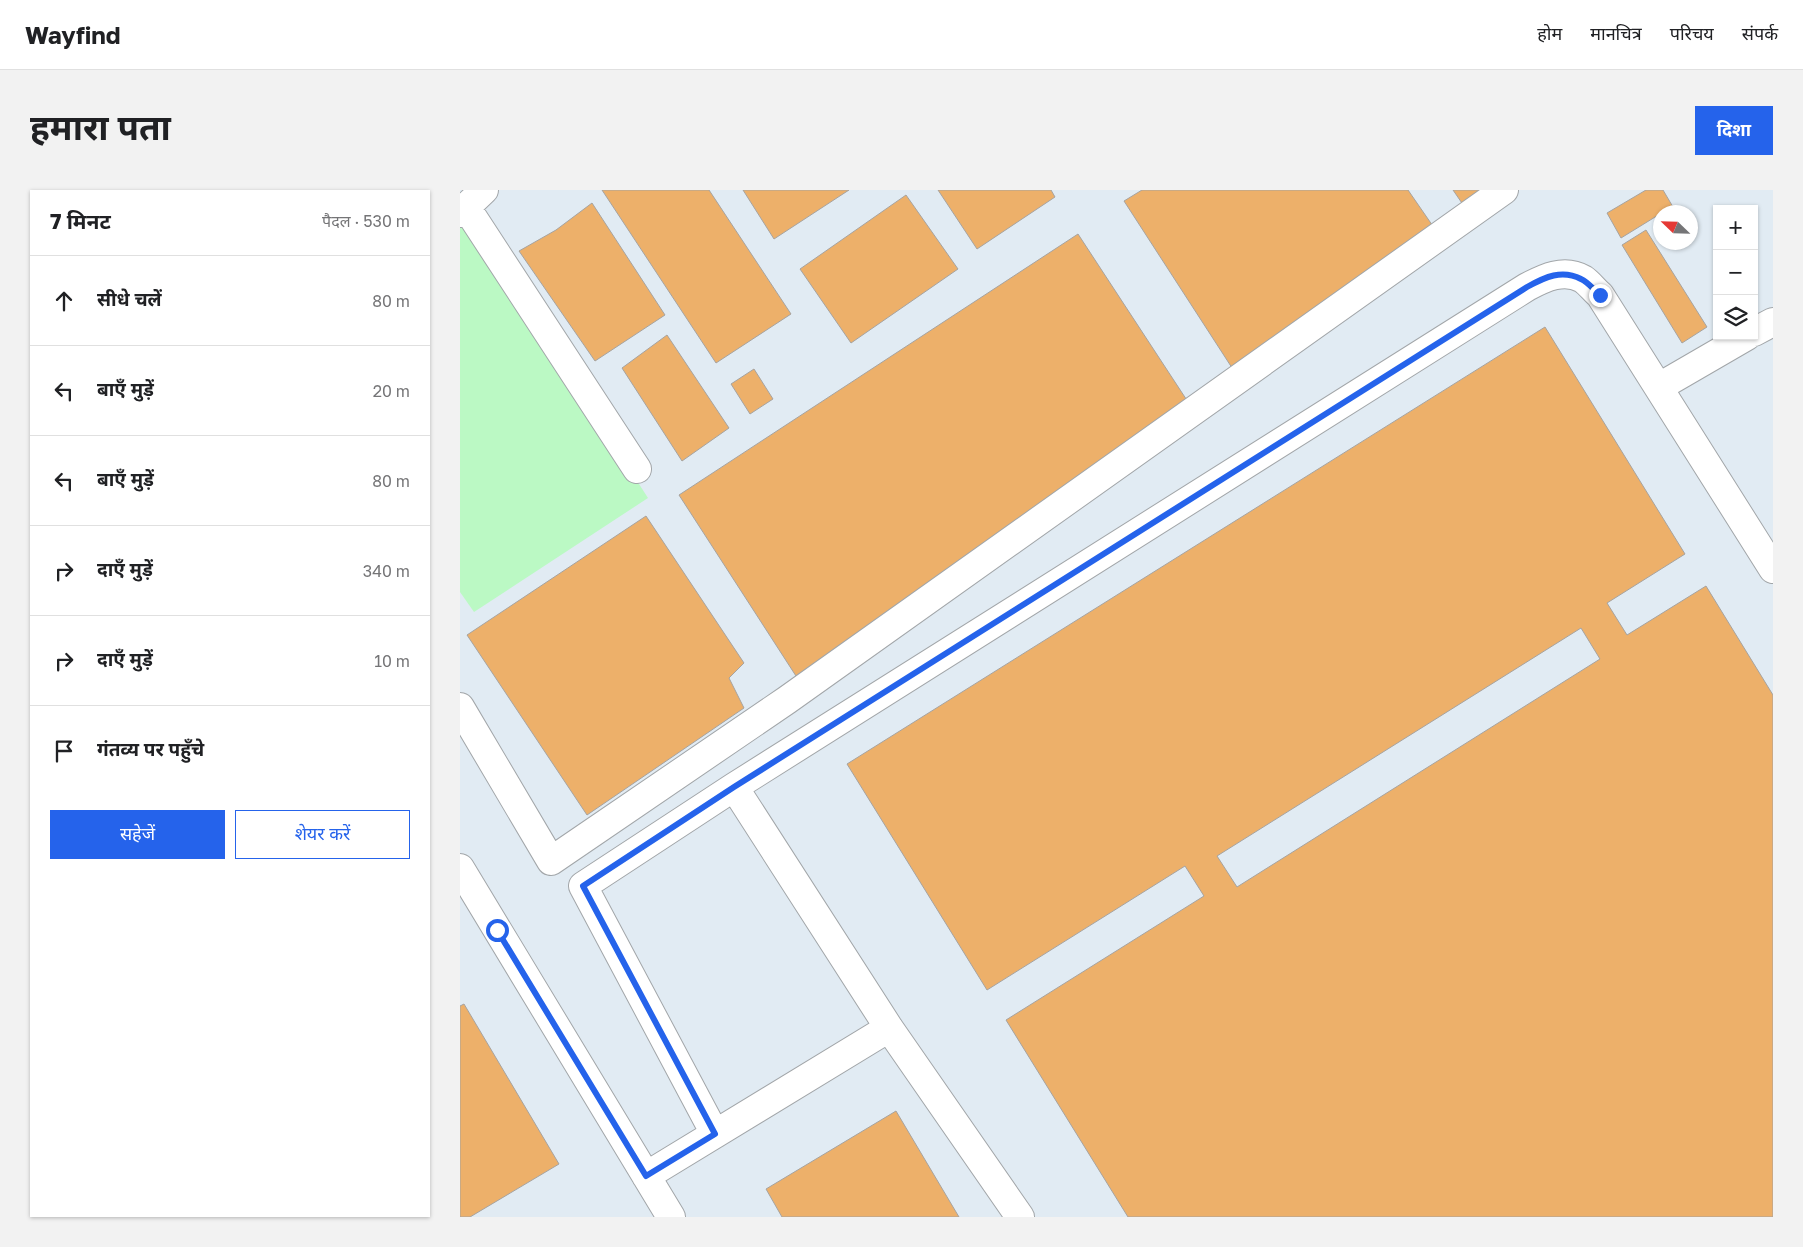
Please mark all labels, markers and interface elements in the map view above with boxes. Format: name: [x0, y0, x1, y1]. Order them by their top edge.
text: Wayfind: [25, 20, 121, 49]
text: होम: [1537, 22, 1562, 44]
text: मानचित्र: [1590, 22, 1642, 44]
text: परिचय: [1670, 22, 1714, 44]
text: संपर्क: [1742, 22, 1778, 44]
text: हमारा पता: [30, 106, 171, 148]
button: दिशा: [1695, 106, 1773, 155]
north arrow: [1653, 205, 1698, 250]
map controls: [1713, 205, 1758, 340]
button: +: [1713, 205, 1758, 250]
text: 7 मिनट: [50, 208, 111, 234]
text: पैदल · 530 m: [322, 211, 410, 231]
button: −: [1713, 250, 1758, 295]
route end: [1589, 284, 1612, 307]
icon: ahead: [50, 287, 78, 315]
text: सीधे चलें: [97, 287, 162, 310]
text: 80 m: [372, 291, 410, 311]
button: layers: [1713, 295, 1758, 340]
icon: left: [50, 377, 78, 405]
text: बाएँ मुड़ें: [97, 377, 154, 400]
text: 20 m: [373, 381, 410, 401]
icon: left: [50, 467, 78, 495]
text: बाएँ मुड़ें: [97, 467, 154, 490]
text: 80 m: [372, 471, 410, 491]
icon: right: [50, 557, 78, 585]
text: दाएँ मुड़ें: [97, 557, 153, 580]
text: 340 m: [363, 561, 410, 581]
icon: right: [50, 647, 78, 675]
text: दाएँ मुड़ें: [97, 647, 153, 670]
text: 10 m: [374, 651, 410, 671]
icon: arrive: [50, 737, 78, 765]
text: गंतव्य पर पहुँचे: [97, 737, 204, 760]
button: सहेजें: [50, 810, 225, 859]
button: शेयर करें: [235, 810, 410, 859]
route start: [486, 919, 509, 942]

